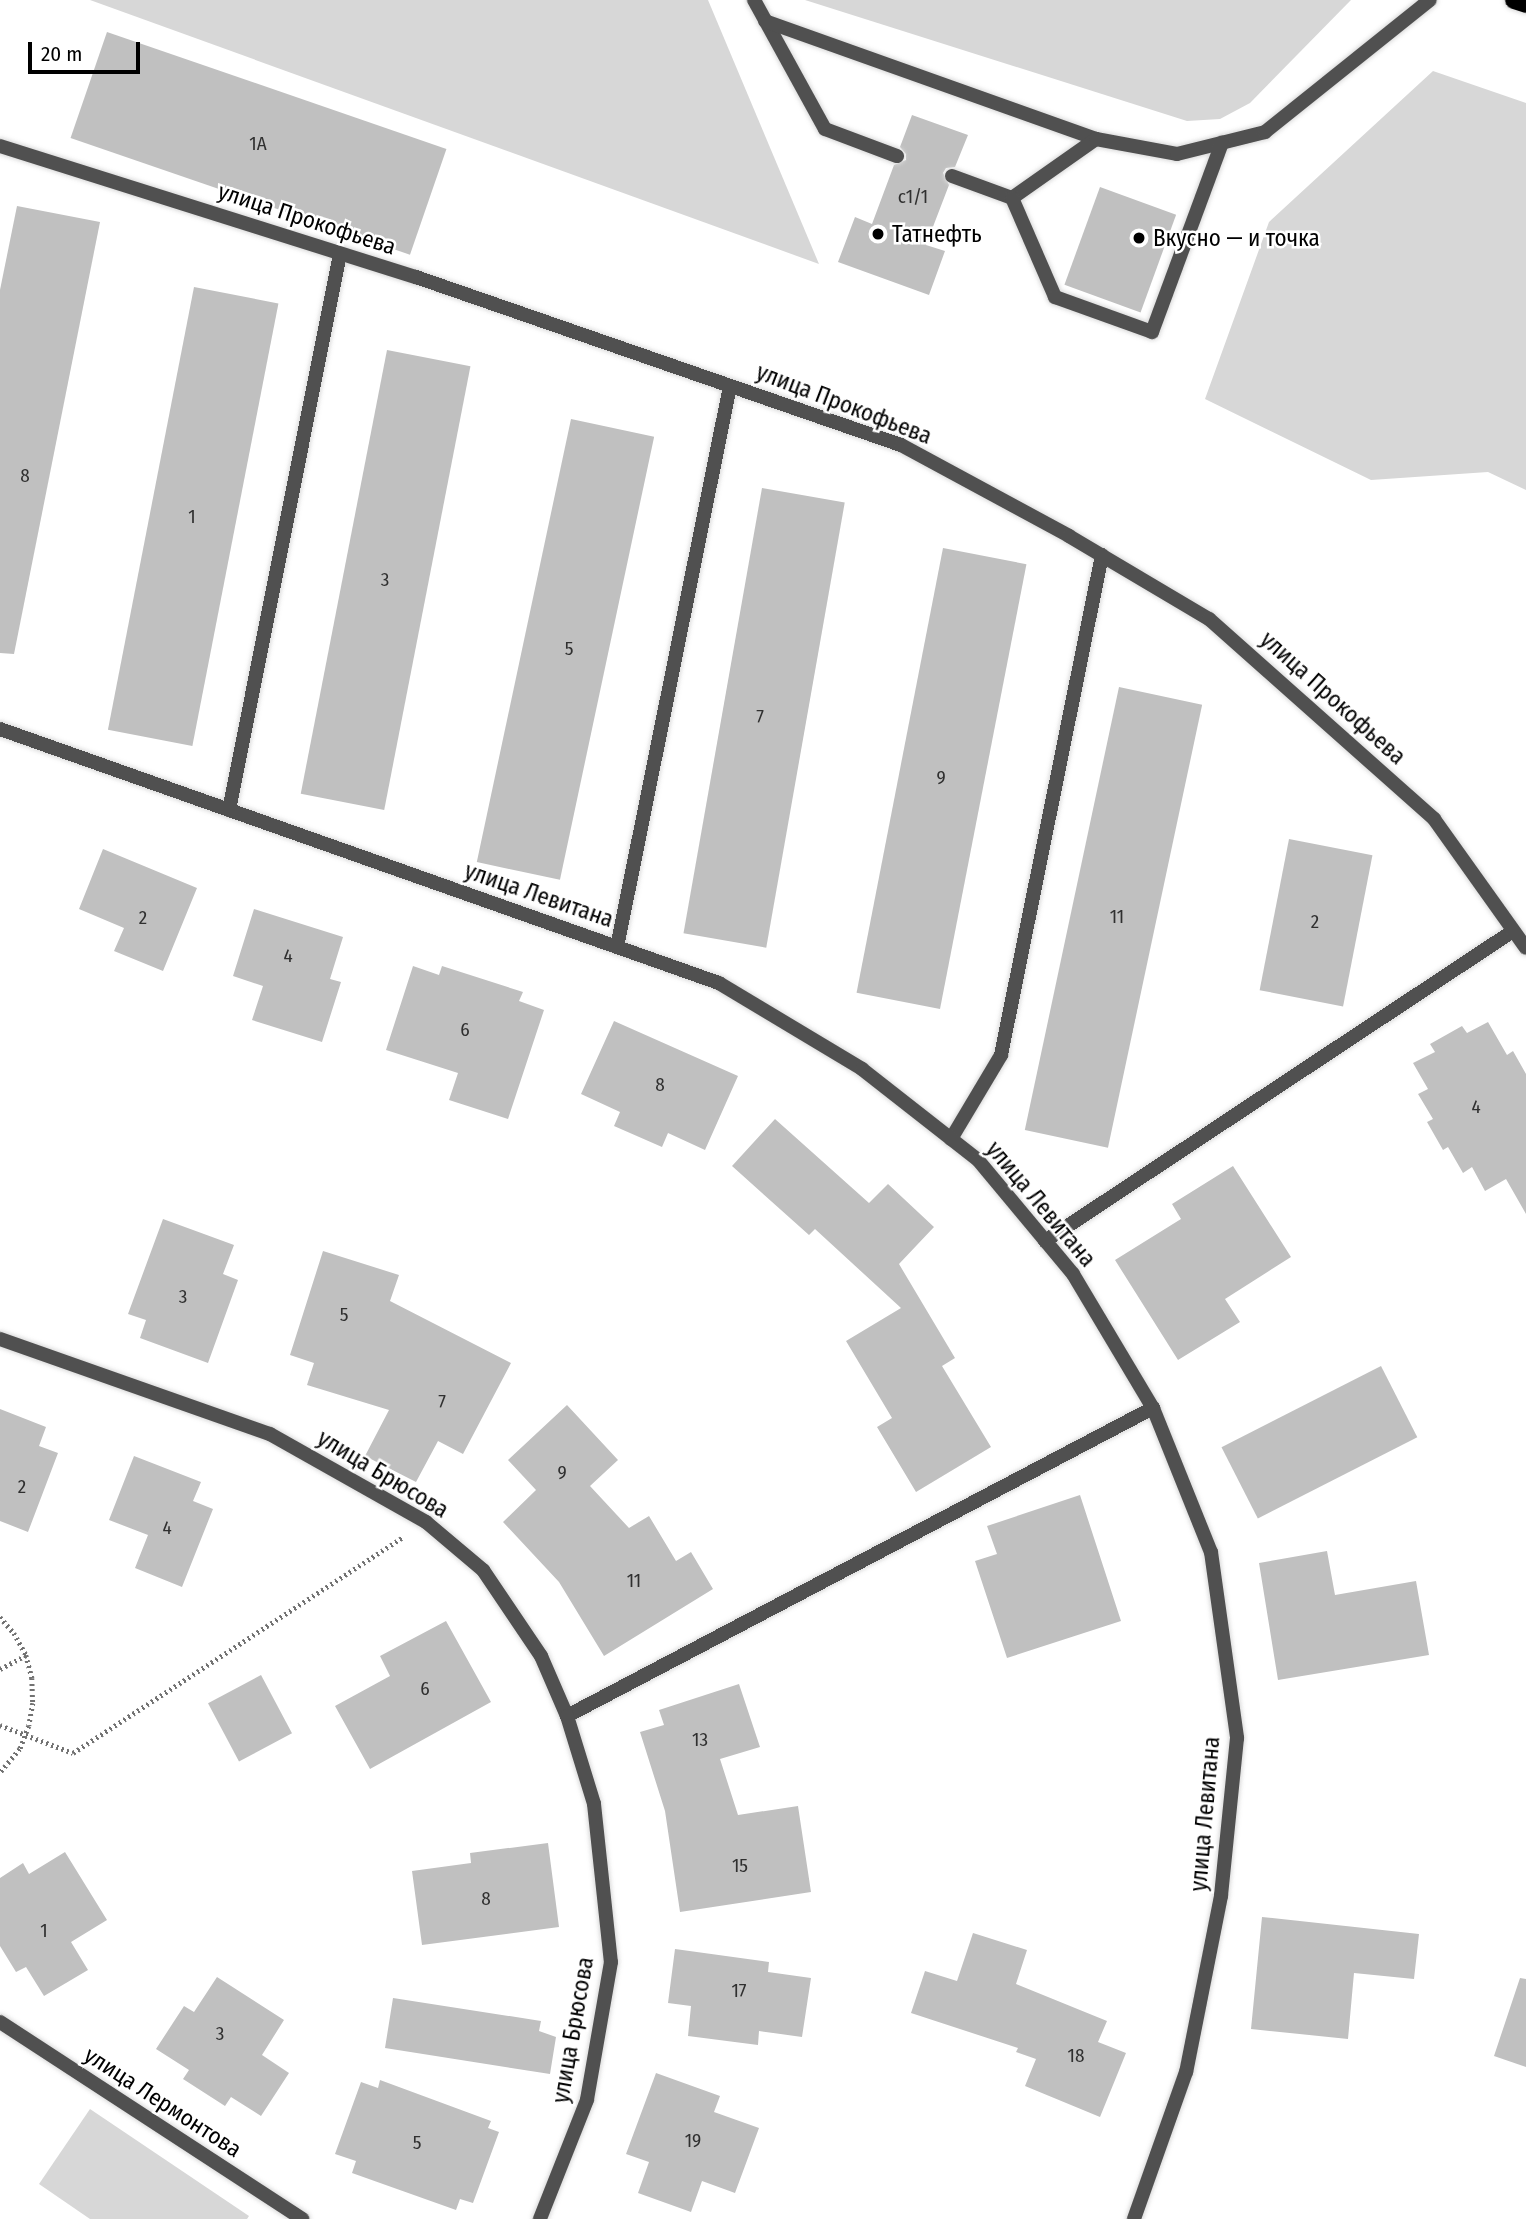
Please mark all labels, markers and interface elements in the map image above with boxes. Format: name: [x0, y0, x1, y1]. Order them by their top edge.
scale bar: [32, 28, 144, 72]
text: 20 m: [41, 41, 82, 67]
house number: 1A: [249, 133, 267, 155]
street label: улица Прокофьева: [215, 177, 399, 261]
house number: с1/1: [898, 186, 928, 208]
place label: Татнефть: [892, 220, 982, 248]
place label: Вкусно — и точка: [1153, 224, 1320, 252]
marker: Татнефть: [870, 226, 886, 242]
marker: Вкусно — и точка: [1131, 230, 1147, 246]
street label: улица Прокофьева: [752, 358, 936, 450]
house number: 8: [20, 465, 30, 487]
house number: 1: [188, 506, 196, 528]
house number: 3: [381, 569, 389, 591]
street label: улица Прокофьева: [1255, 626, 1411, 770]
house number: 5: [565, 638, 573, 660]
house number: 7: [756, 706, 764, 728]
house number: 9: [936, 767, 946, 789]
street label: улица Левитана: [461, 857, 617, 933]
house number: 11: [1110, 906, 1124, 928]
house number: 2: [139, 907, 147, 929]
house number: 2: [1311, 911, 1319, 933]
house number: 4: [283, 945, 293, 967]
house number: 6: [460, 1019, 470, 1041]
house number: 8: [655, 1074, 665, 1096]
house number: 4: [1471, 1096, 1481, 1118]
street label: улица Левитана: [981, 1136, 1101, 1272]
house number: 3: [179, 1286, 187, 1308]
house number: 5: [340, 1304, 348, 1326]
house number: 7: [438, 1391, 446, 1413]
street label: улица Брюсова: [313, 1424, 453, 1524]
house number: 9: [557, 1462, 567, 1484]
house number: 2: [18, 1476, 26, 1498]
house number: 4: [162, 1517, 172, 1539]
house number: 11: [627, 1570, 641, 1592]
house number: 6: [420, 1678, 430, 1700]
house number: 13: [692, 1729, 708, 1751]
street label: улица Левитана: [1184, 1736, 1226, 1892]
house number: 15: [732, 1855, 748, 1877]
house number: 8: [481, 1888, 491, 1910]
house number: 1: [40, 1920, 48, 1942]
street label: улица Брюсова: [547, 1955, 599, 2105]
house number: 17: [731, 1980, 747, 2002]
house number: 3: [216, 2023, 224, 2045]
street label: улица Лермонтова: [79, 2041, 247, 2163]
house number: 18: [1068, 2045, 1084, 2067]
house number: 19: [685, 2130, 701, 2152]
house number: 5: [413, 2132, 421, 2154]

